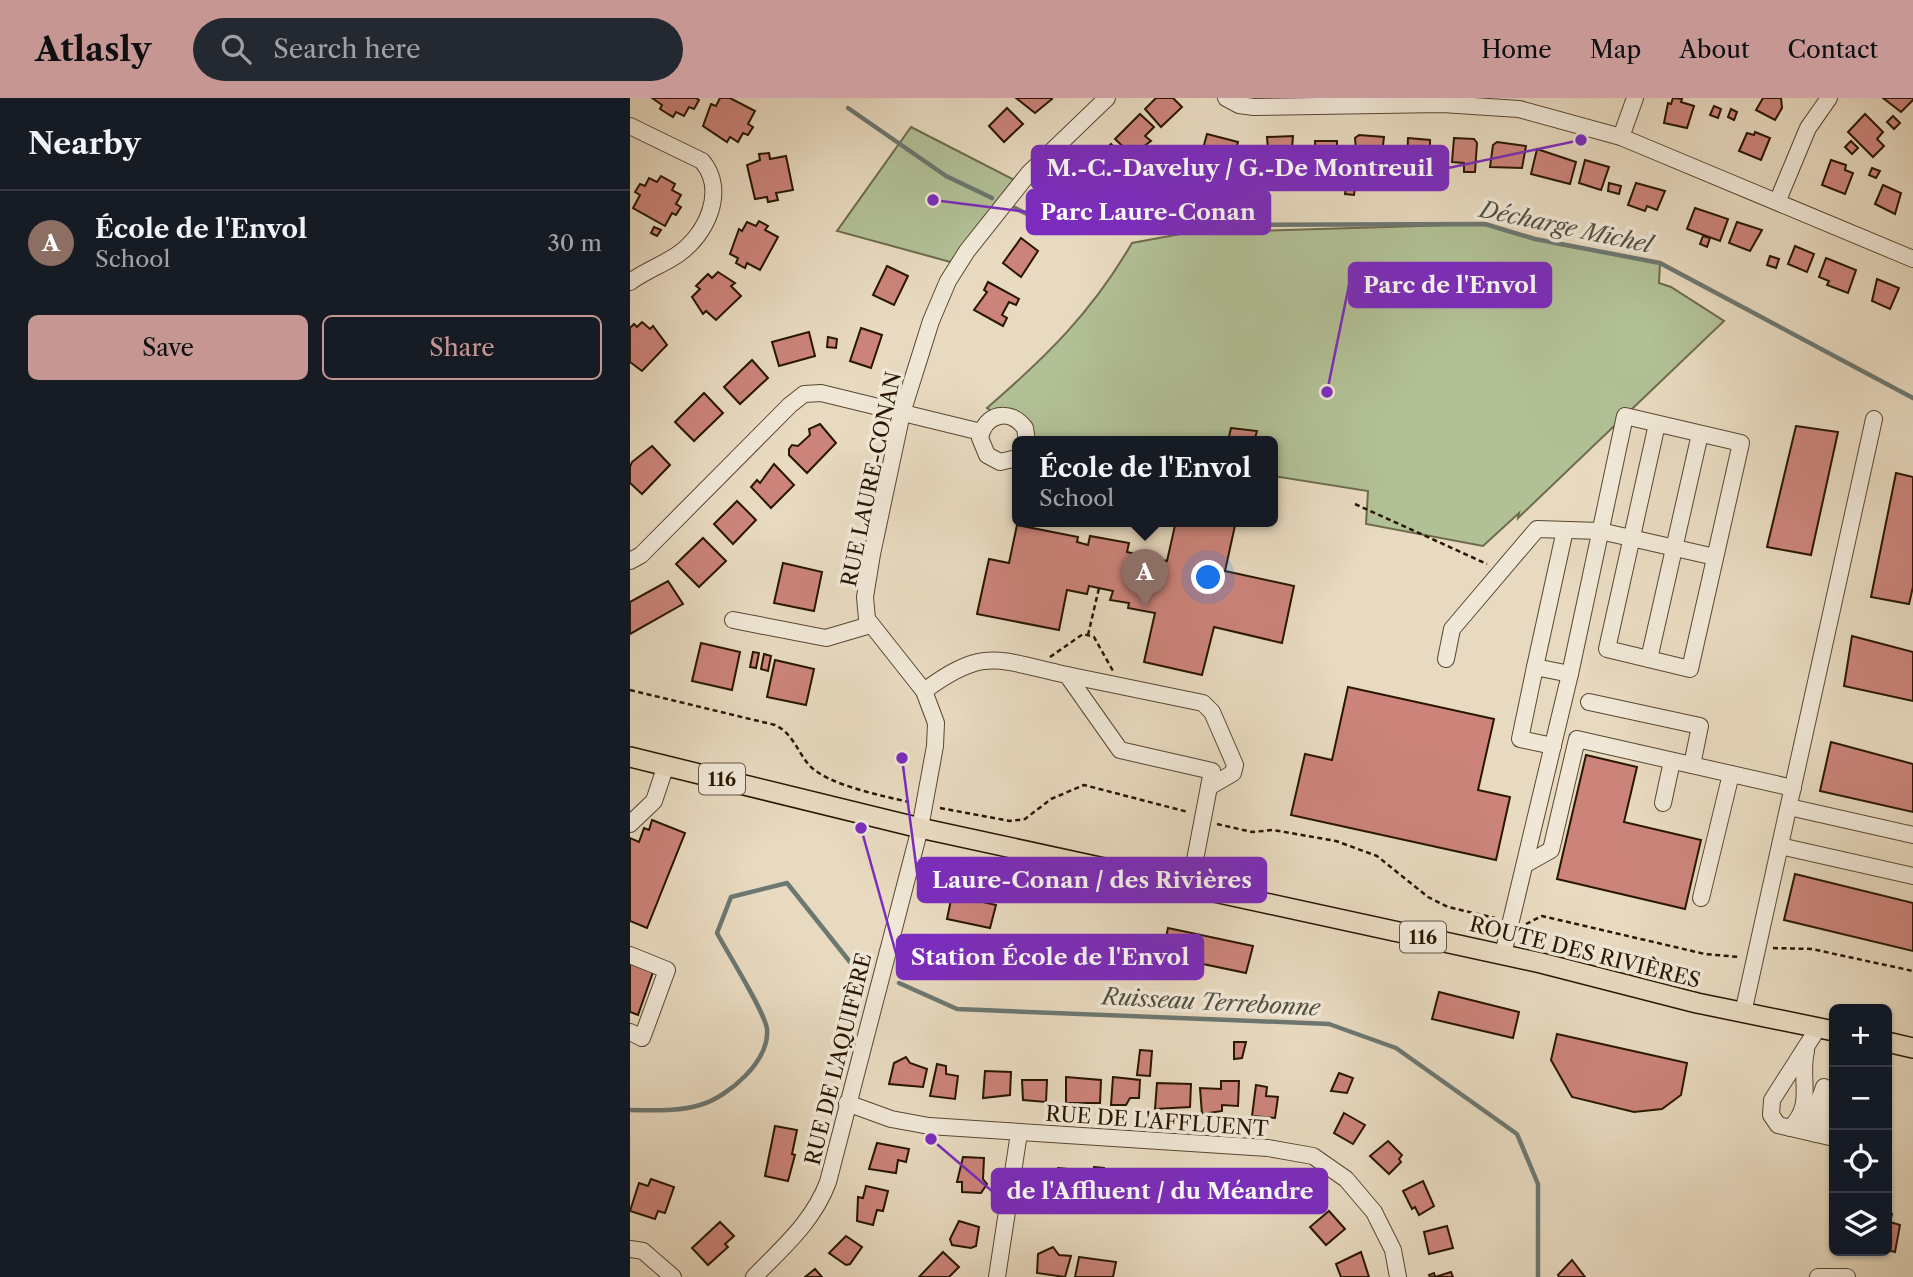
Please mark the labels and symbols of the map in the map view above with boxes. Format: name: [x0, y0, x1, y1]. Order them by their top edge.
callout: M.-C.-Daveluy / G.-De Montreuil: [1032, 146, 1448, 190]
text: M.-C.-Daveluy / G.-De Montreuil: [1046, 154, 1434, 182]
callout: Parc Laure-Conan: [1027, 190, 1270, 234]
water label: Décharge Michel: [1475, 195, 1657, 260]
text: Parc Laure-Conan: [1040, 198, 1256, 226]
callout: Parc de l'Envol: [1349, 263, 1551, 307]
text: Parc de l'Envol: [1363, 271, 1537, 299]
street label: RUE LAURE-CONAN: [836, 369, 906, 589]
pin: A: [1122, 549, 1168, 607]
your location: [1191, 560, 1225, 594]
road number: 116: [699, 764, 745, 794]
callout: Laure-Conan / des Rivières: [918, 858, 1266, 902]
text: Laure-Conan / des Rivières: [932, 866, 1252, 894]
street label: ROUTE DES RIVIÈRES: [1467, 911, 1703, 993]
road number: 116: [1400, 922, 1446, 952]
callout: Station École de l'Envol: [897, 935, 1203, 979]
text: Station École de l'Envol: [911, 943, 1189, 971]
street label: RUE DE L'AQUIFÈRE: [800, 950, 876, 1168]
water label: Ruisseau Terrebonne: [1099, 982, 1322, 1022]
street label: RUE DE L'AFFLUENT: [1045, 1101, 1270, 1141]
callout: de l'Affluent / du Méandre: [992, 1169, 1327, 1213]
text: de l'Affluent / du Méandre: [1006, 1177, 1314, 1205]

